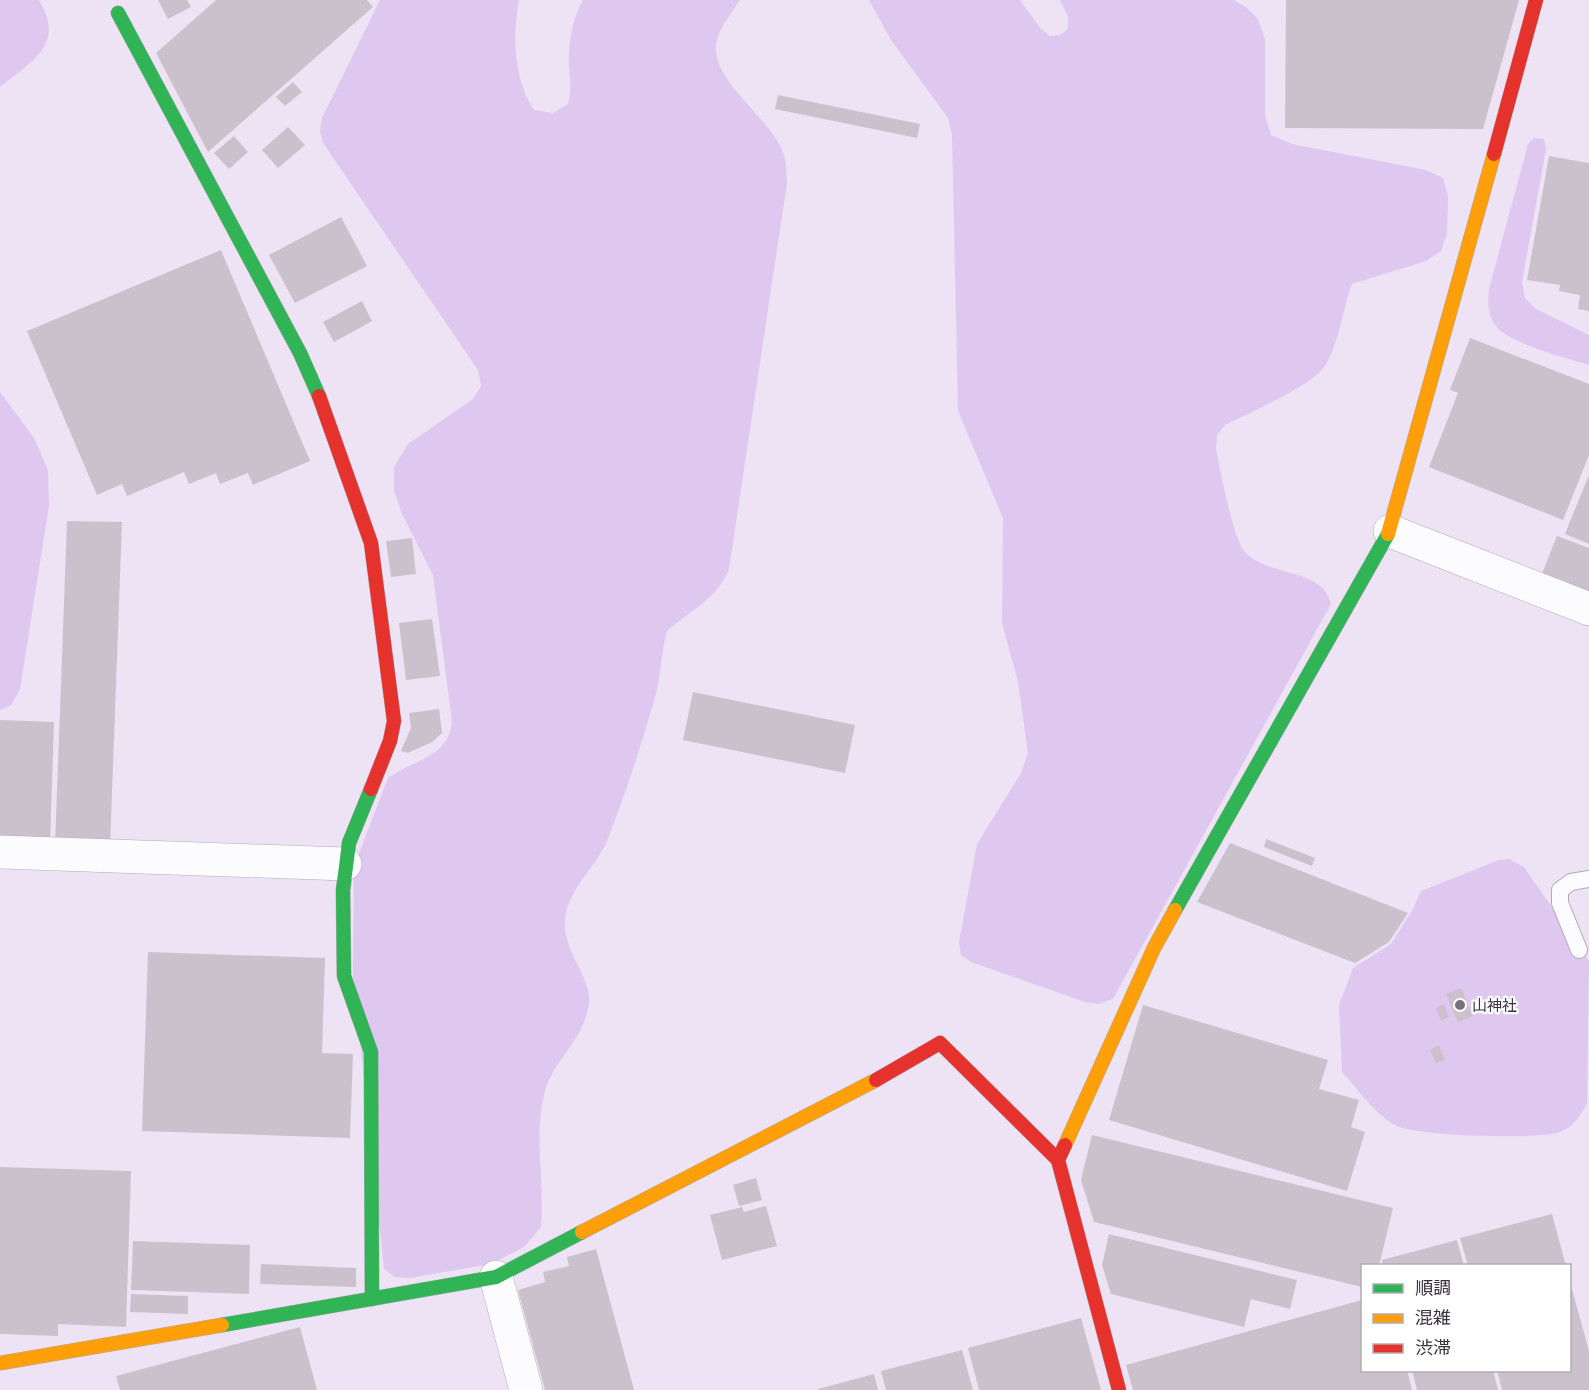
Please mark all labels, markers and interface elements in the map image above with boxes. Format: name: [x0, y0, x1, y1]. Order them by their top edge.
place label: 山神社: [1472, 996, 1517, 1015]
marker: 山神社: [1453, 998, 1467, 1012]
legend: [1361, 1264, 1571, 1372]
text: 順調: [1415, 1276, 1451, 1299]
text: 混雑: [1415, 1306, 1451, 1329]
text: 渋滞: [1415, 1336, 1451, 1359]

